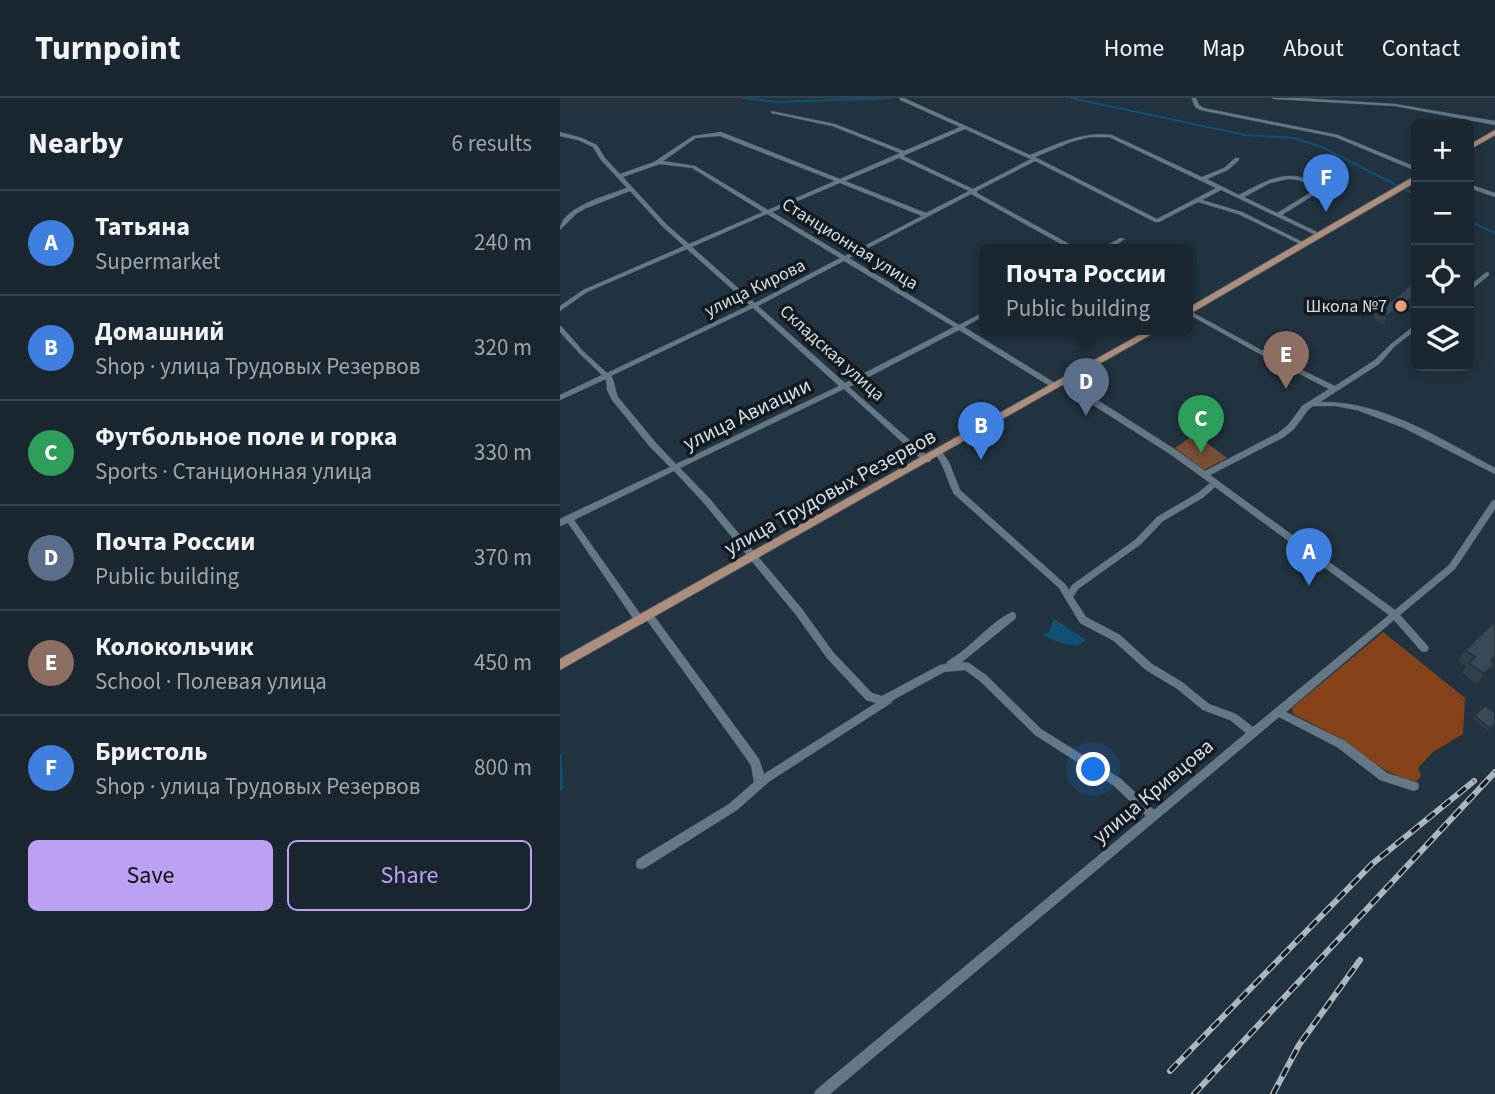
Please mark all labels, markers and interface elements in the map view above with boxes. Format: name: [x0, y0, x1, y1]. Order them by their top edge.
text: Turnpoint: [35, 25, 181, 72]
text: Home: [1104, 31, 1164, 66]
text: Map: [1202, 31, 1245, 66]
text: About: [1283, 31, 1344, 66]
text: Contact: [1382, 31, 1460, 66]
map controls: [1411, 119, 1474, 371]
button: +: [1411, 119, 1474, 182]
text: Nearby: [28, 122, 123, 165]
text: 6 results: [452, 127, 532, 160]
pin: F: [1303, 154, 1349, 212]
button: −: [1411, 182, 1474, 245]
street label: Станционная улица: [777, 192, 923, 296]
text: Татьяна: [95, 208, 190, 245]
text: A: [44, 226, 58, 259]
text: 240 m: [474, 226, 532, 259]
popup: [979, 244, 1193, 335]
text: Supermarket: [95, 245, 221, 278]
button: locate: [1411, 245, 1474, 308]
street label: улица Кирова: [700, 253, 810, 323]
text: Почта России: [1006, 255, 1166, 292]
text: Public building: [1006, 292, 1150, 325]
place label: Школа №7: [1306, 294, 1387, 319]
marker: Школа №7: [1393, 298, 1409, 314]
street label: Складская улица: [774, 299, 890, 407]
button: layers: [1411, 308, 1474, 371]
text: Домашний: [95, 313, 224, 350]
text: B: [44, 331, 58, 364]
text: 320 m: [474, 331, 532, 364]
pin: E: [1263, 331, 1309, 389]
text: Shop · улица Трудовых Резервов: [95, 350, 421, 383]
pin: D: [1063, 358, 1109, 416]
street label: улица Авиации: [678, 370, 816, 458]
pin: C: [1178, 395, 1224, 453]
pin: B: [958, 402, 1004, 460]
text: Футбольное поле и горка: [95, 418, 397, 455]
street label: улица Трудовых Резервов: [719, 421, 941, 563]
text: C: [44, 436, 58, 469]
text: 330 m: [474, 436, 532, 469]
text: Sports · Станционная улица: [95, 455, 372, 488]
text: Почта России: [95, 523, 255, 560]
pin: A: [1286, 528, 1332, 586]
text: D: [44, 541, 58, 574]
text: 370 m: [474, 541, 532, 574]
text: Public building: [95, 560, 239, 593]
text: Колокольчик: [95, 628, 254, 665]
text: E: [45, 646, 57, 679]
text: 450 m: [474, 646, 532, 679]
text: School · Полевая улица: [95, 665, 327, 698]
street label: улица Кривцова: [1086, 731, 1220, 851]
text: Бристоль: [95, 733, 208, 770]
text: F: [45, 751, 57, 784]
text: 800 m: [474, 751, 532, 784]
your location: [1076, 752, 1110, 786]
text: Shop · улица Трудовых Резервов: [95, 770, 421, 803]
button: Save: [28, 840, 273, 911]
button: Share: [287, 840, 532, 911]

